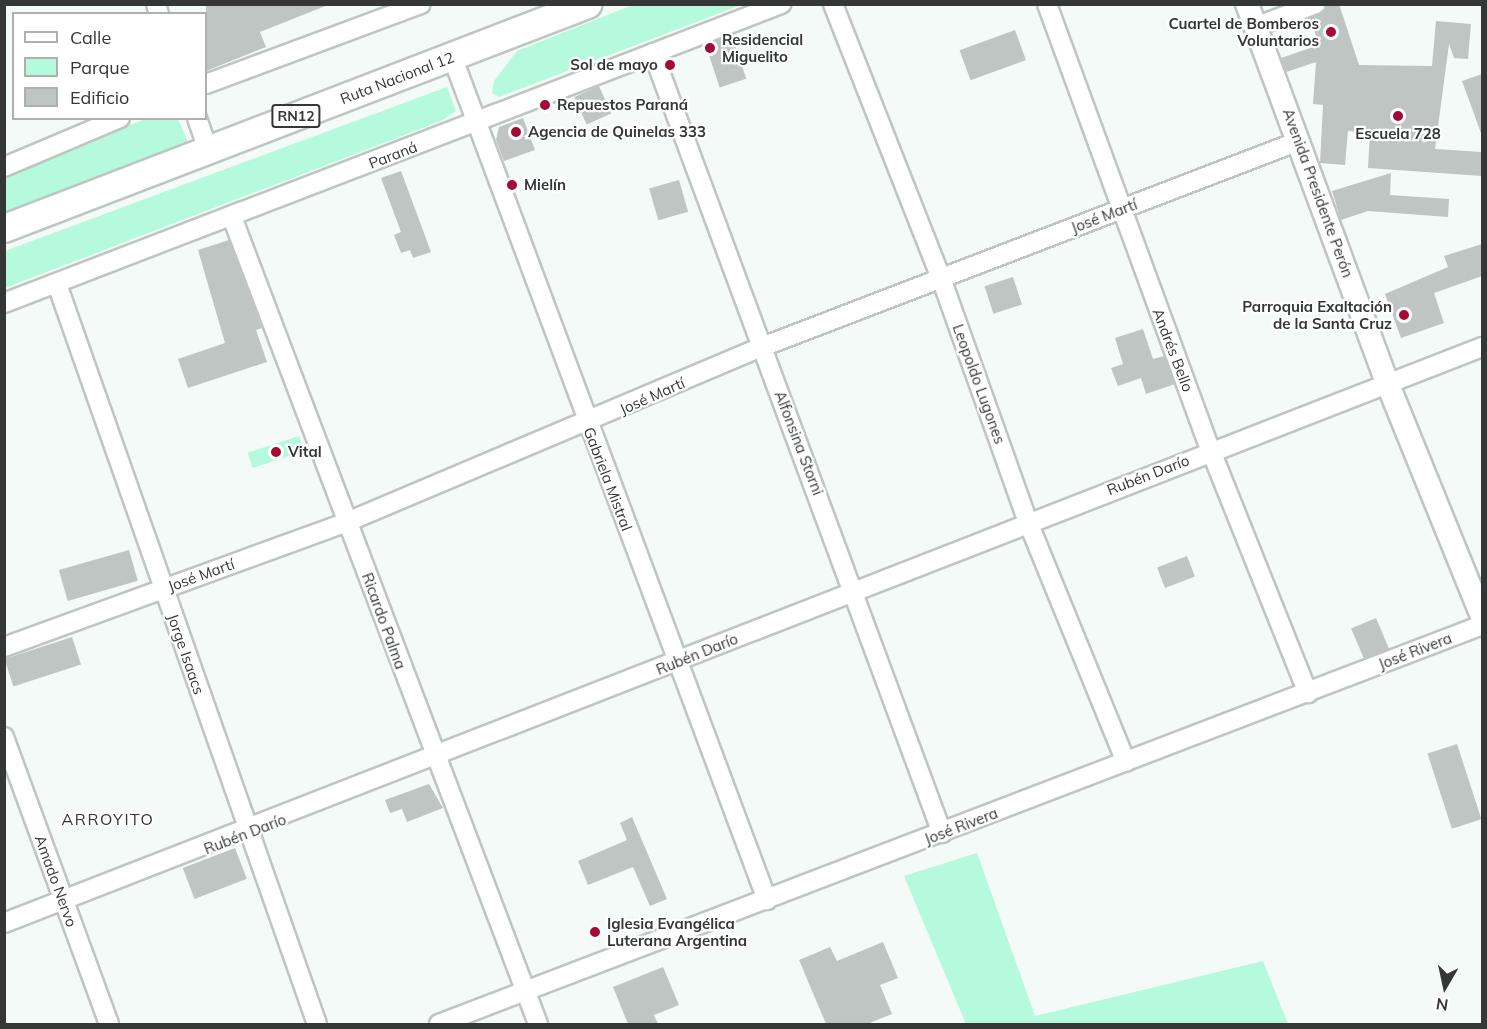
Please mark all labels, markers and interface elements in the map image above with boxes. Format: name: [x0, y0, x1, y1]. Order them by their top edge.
legend: [12, 12, 207, 120]
place label: Cuartel de Bomberos Voluntarios: [1168, 14, 1319, 49]
marker: Cuartel de Bomberos Voluntarios: [1324, 25, 1338, 39]
text: Calle: [70, 26, 111, 49]
place label: Residencial Miguelito: [722, 30, 803, 65]
marker: Residencial Miguelito: [703, 41, 717, 55]
street label: Ruta Nacional 12: [338, 48, 456, 108]
text: Parque: [70, 56, 129, 79]
place label: Sol de mayo: [570, 56, 658, 74]
marker: Sol de mayo: [663, 58, 677, 72]
text: Edificio: [70, 86, 129, 109]
place label: Repuestos Paraná: [557, 96, 688, 114]
marker: Repuestos Paraná: [538, 98, 552, 112]
road number: RN12: [270, 105, 322, 127]
street label: Avenida Presidente Perón: [1279, 106, 1357, 280]
marker: Escuela 728: [1391, 109, 1405, 123]
place label: Agencia de Quinelas 333: [528, 123, 706, 141]
marker: Agencia de Quinelas 333: [509, 125, 523, 139]
place label: Escuela 728: [1355, 125, 1441, 143]
street label: Paraná: [366, 138, 420, 172]
place label: Mielín: [524, 176, 566, 194]
marker: Mielín: [505, 178, 519, 192]
street label: José Martí: [1068, 195, 1140, 237]
place label: Parroquia Exaltación de la Santa Cruz: [1242, 297, 1392, 332]
street label: Andrés Bello: [1149, 306, 1197, 394]
marker: Parroquia Exaltación de la Santa Cruz: [1397, 308, 1411, 322]
street label: Leopoldo Lugones: [949, 322, 1009, 446]
street label: José Martí: [617, 374, 687, 418]
street label: Alfonsina Storni: [771, 388, 827, 498]
street label: Gabriela Mistral: [580, 425, 636, 533]
place label: Vital: [288, 443, 322, 461]
marker: Vital: [269, 445, 283, 459]
street label: Rubén Darío: [1104, 451, 1192, 499]
street label: José Martí: [165, 555, 237, 595]
street label: Ricardo Palma: [358, 570, 410, 672]
street label: Jorge Isaacs: [164, 611, 208, 697]
street label: Rubén Darío: [653, 629, 741, 679]
street label: José Rivera: [1376, 629, 1454, 673]
street label: José Rivera: [922, 804, 1000, 848]
district label: ARROYITO: [62, 809, 154, 829]
street label: Rubén Darío: [201, 810, 289, 858]
street label: Amado Nervo: [31, 833, 81, 929]
place label: Iglesia Evangélica Luterana Argentina: [607, 914, 747, 949]
marker: Iglesia Evangélica Luterana Argentina: [588, 925, 602, 939]
north arrow: [1415, 957, 1475, 1017]
text: N: [1435, 994, 1450, 1016]

